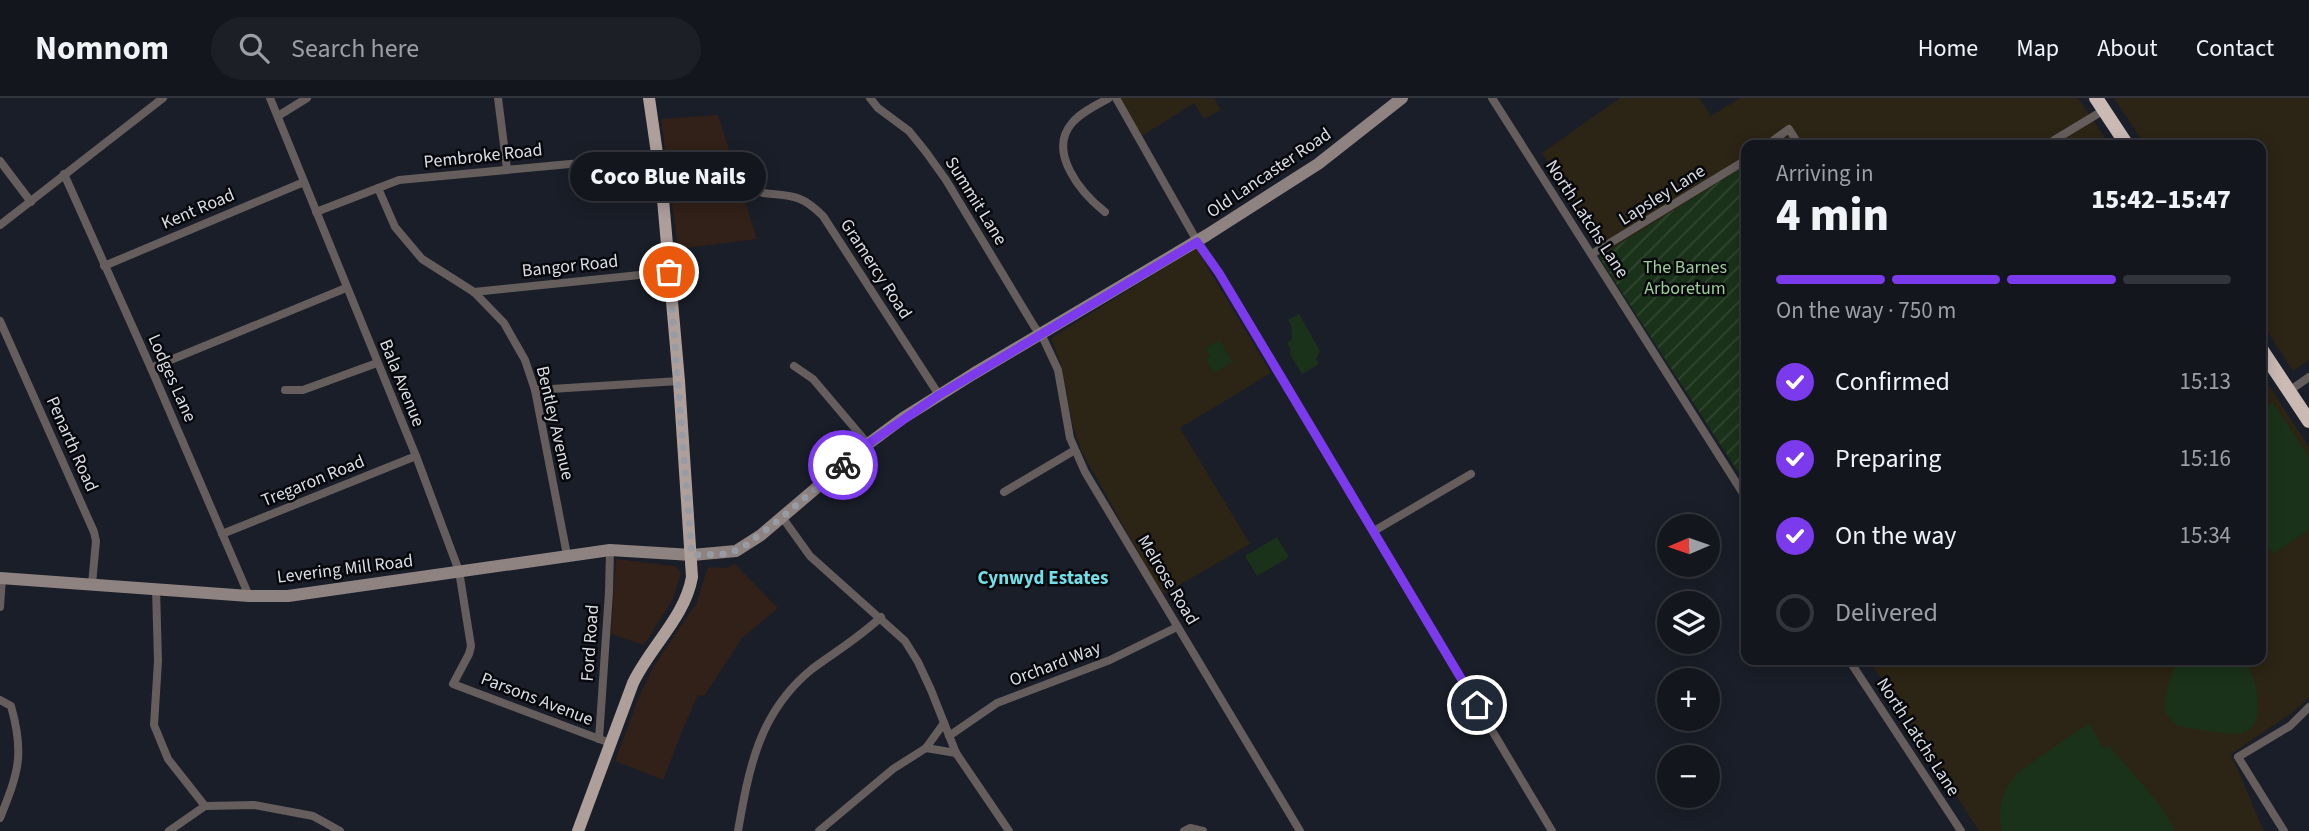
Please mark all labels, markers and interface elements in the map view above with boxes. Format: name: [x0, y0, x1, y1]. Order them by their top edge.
search box: [211, 17, 701, 80]
text: Nomnom: [35, 25, 169, 72]
icon: search: [235, 29, 273, 67]
text: Search here: [291, 30, 419, 67]
text: Home: [1918, 31, 1978, 66]
text: Map: [2016, 31, 2059, 66]
text: About: [2097, 31, 2158, 66]
text: Contact: [2196, 31, 2274, 66]
street label: Old Lancaster Road: [1202, 122, 1336, 224]
street label: Pembroke Road: [422, 137, 544, 175]
street label: Summit Lane: [939, 152, 1013, 250]
callout: Coco Blue Nails: [571, 153, 767, 202]
street label: North Latchs Lane: [1539, 155, 1635, 283]
text: Arriving in: [1776, 157, 1874, 190]
street label: Lapsley Lane: [1614, 159, 1710, 231]
text: Coco Blue Nails: [590, 160, 746, 193]
text: 15:42–15:47: [2091, 181, 2231, 218]
street label: Kent Road: [157, 182, 239, 236]
text: 4 min: [1776, 183, 1889, 248]
street label: Gramercy Road: [834, 214, 918, 324]
pin: [639, 242, 699, 302]
street label: Bangor Road: [521, 249, 619, 283]
icon: bag: [650, 253, 688, 291]
park label: The Barnes Arboretum: [1643, 255, 1727, 301]
text: On the way · 750 m: [1776, 294, 1956, 327]
street label: Lodges Lane: [142, 330, 203, 426]
street label: Bala Avenue: [373, 335, 431, 431]
street label: Bentley Avenue: [530, 363, 580, 483]
icon: check: [1776, 363, 1814, 401]
text: Confirmed: [1835, 363, 1950, 400]
text: 15:13: [2180, 365, 2231, 398]
street label: Penarth Road: [40, 392, 104, 496]
courier: [808, 430, 878, 500]
icon: check: [1776, 440, 1814, 478]
text: Preparing: [1835, 440, 1941, 477]
text: 15:16: [2180, 442, 2231, 475]
icon: bike: [824, 446, 862, 484]
street label: Tregaron Road: [258, 449, 368, 513]
north arrow: [1657, 514, 1720, 578]
map controls: [1657, 514, 1720, 808]
icon: check: [1776, 517, 1814, 555]
text: On the way: [1835, 517, 1956, 554]
text: 15:34: [2180, 519, 2231, 552]
street label: Melrose Road: [1131, 530, 1205, 630]
street label: Levering Mill Road: [276, 548, 414, 590]
district label: Cynwyd Estates: [978, 565, 1108, 592]
button: layers: [1657, 591, 1720, 654]
text: Delivered: [1835, 594, 1938, 631]
street label: Ford Road: [575, 604, 605, 682]
street label: Orchard Way: [1006, 635, 1105, 693]
street label: Parsons Avenue: [477, 666, 597, 732]
button: +: [1657, 668, 1720, 731]
street label: North Latchs Lane: [1870, 673, 1966, 801]
pin: [1447, 675, 1507, 735]
icon: home: [1458, 686, 1496, 724]
button: −: [1657, 745, 1720, 808]

